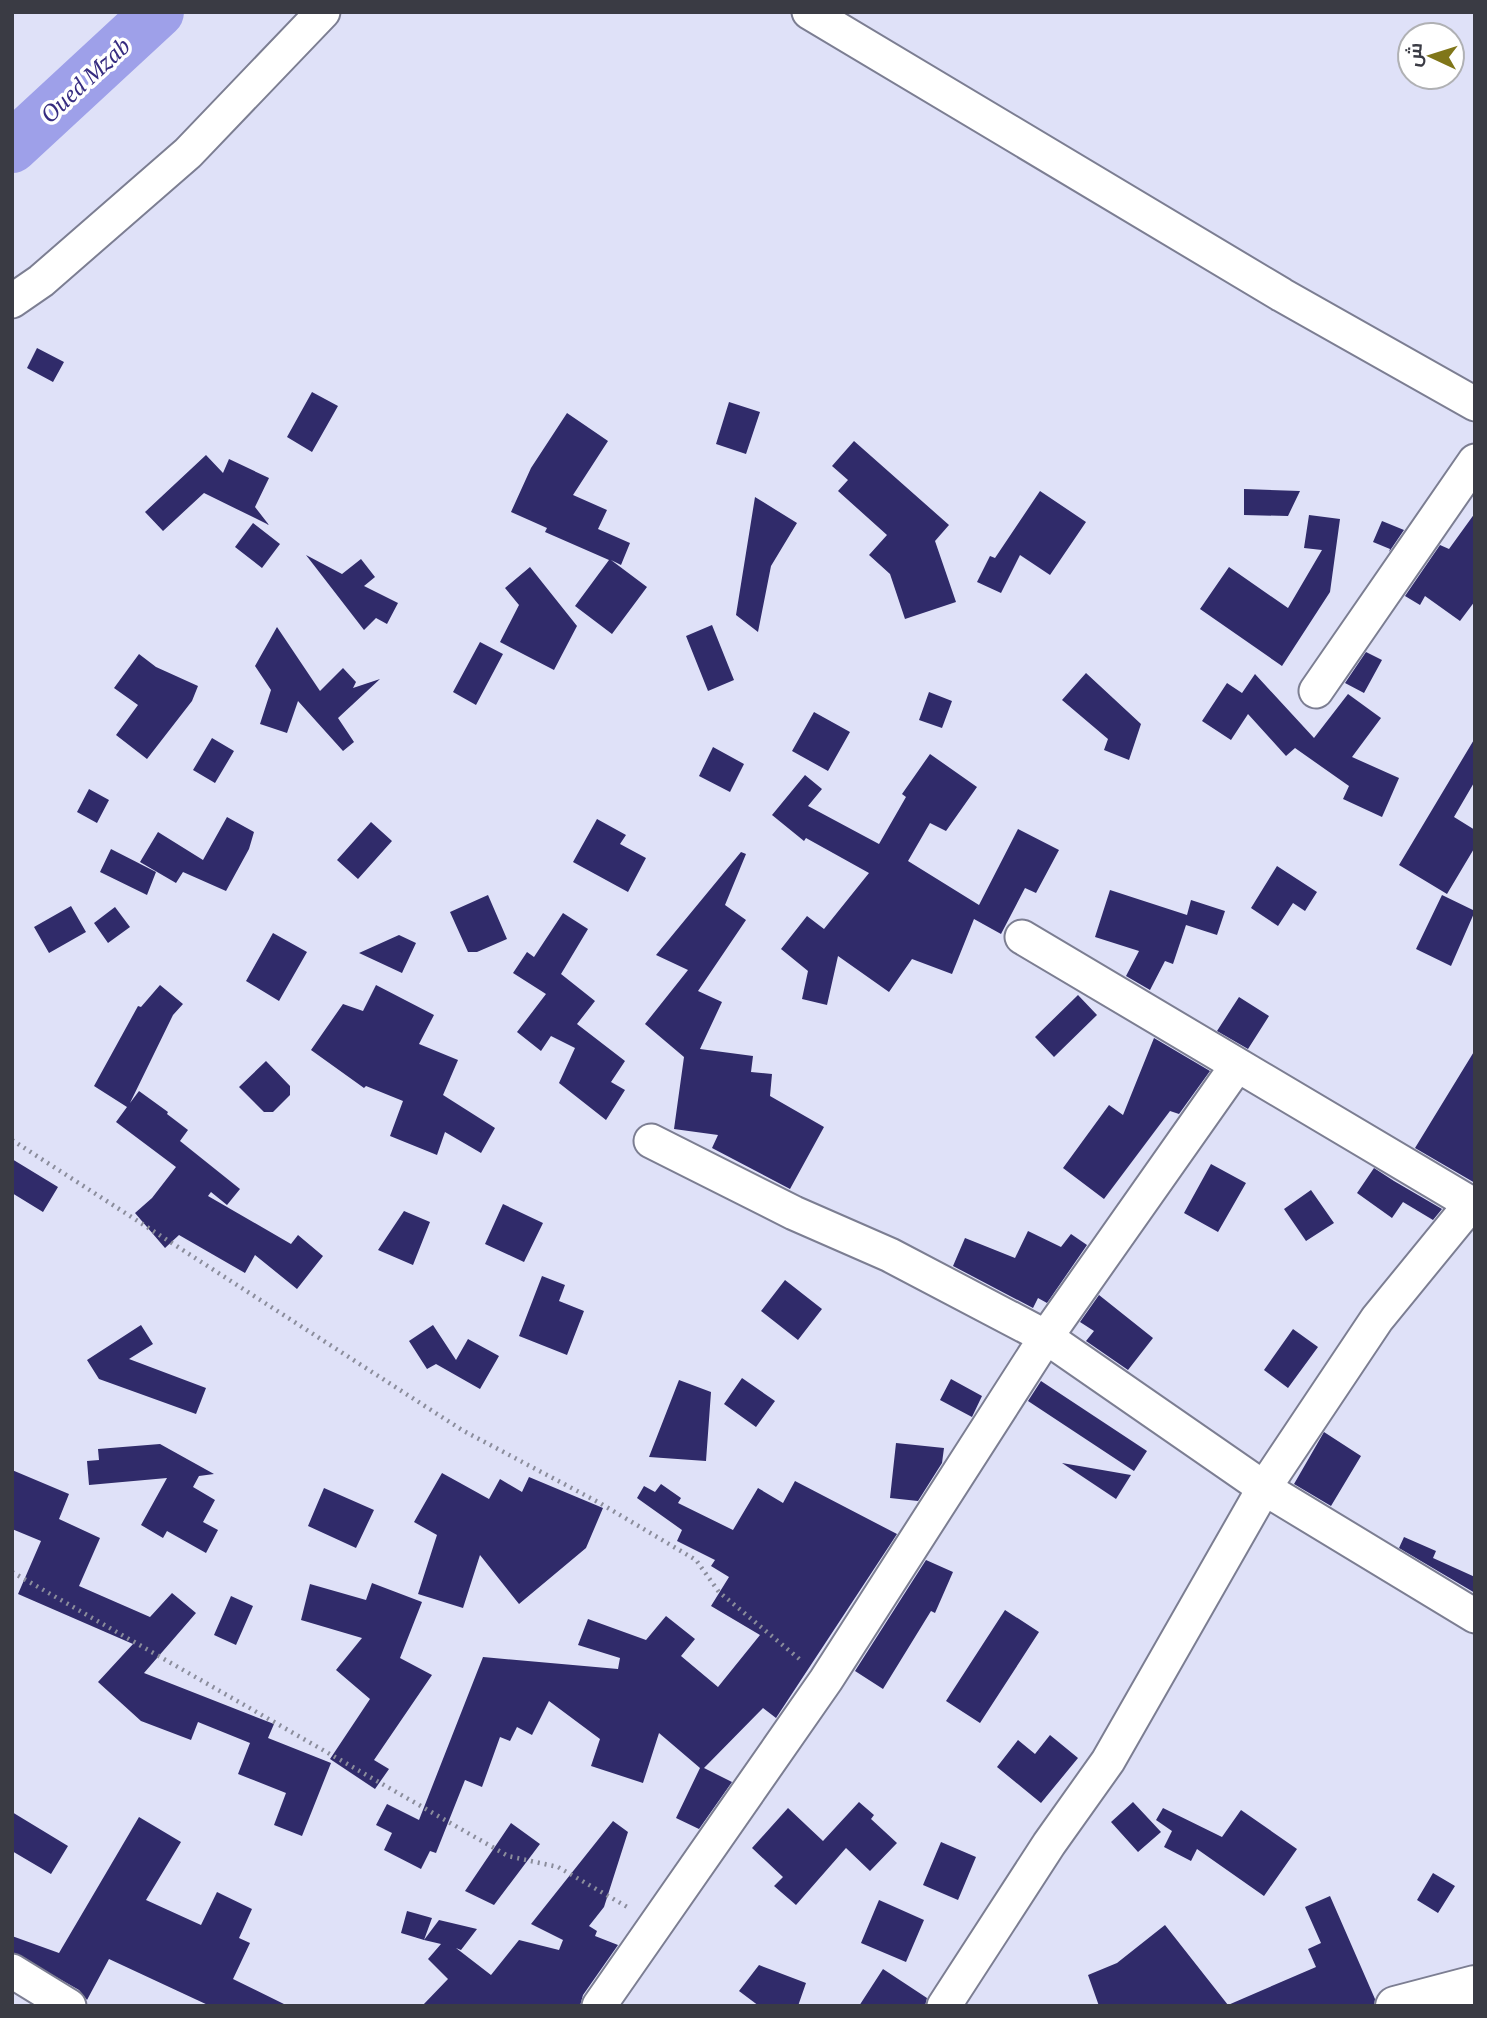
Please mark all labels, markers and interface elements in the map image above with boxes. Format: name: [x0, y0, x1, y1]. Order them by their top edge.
north arrow: [1396, 21, 1466, 91]
water label: Oued Mzab: [33, 30, 137, 130]
text: ش: [1400, 42, 1427, 68]

